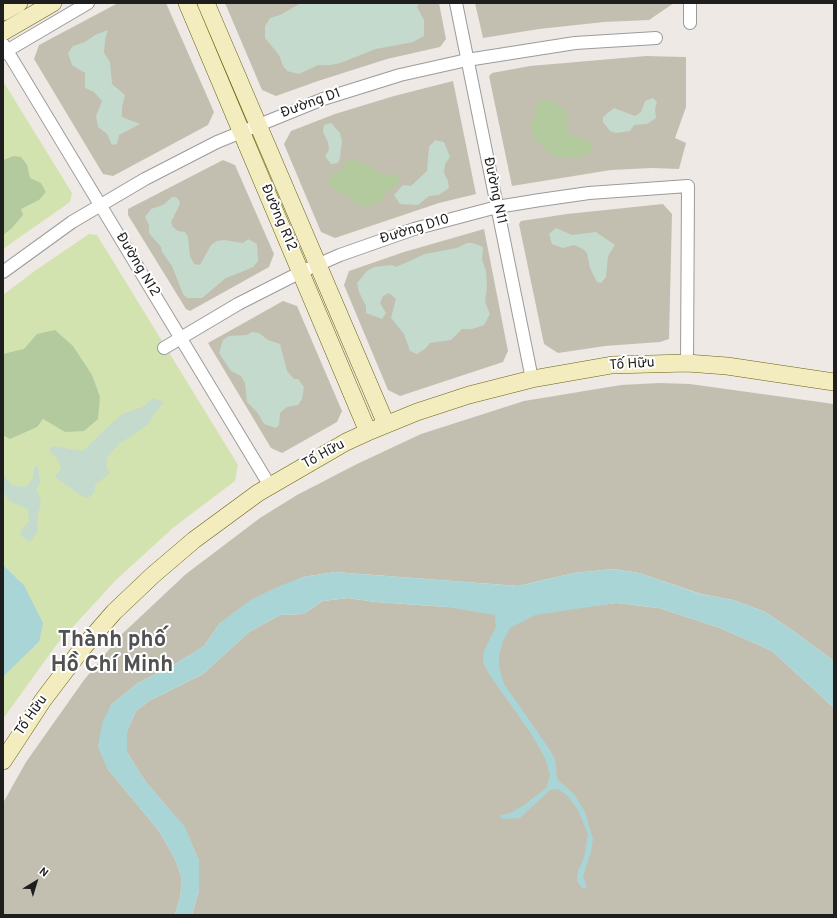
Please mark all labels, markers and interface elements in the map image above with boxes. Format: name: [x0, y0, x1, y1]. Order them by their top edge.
street label: Đường D1: [279, 85, 343, 123]
street label: Đường N11: [479, 156, 509, 226]
street label: Đường R12: [256, 182, 300, 254]
street label: Đường D10: [378, 212, 452, 248]
street label: Đường N12: [111, 230, 163, 300]
street label: Tố Hữu: [609, 355, 655, 375]
street label: Tố Hữu: [300, 437, 348, 473]
district label: Thành phố Hồ Chí Minh: [51, 629, 173, 680]
street label: Tố Hữu: [12, 692, 52, 740]
north arrow: [16, 862, 56, 902]
text: N: [36, 865, 51, 880]

